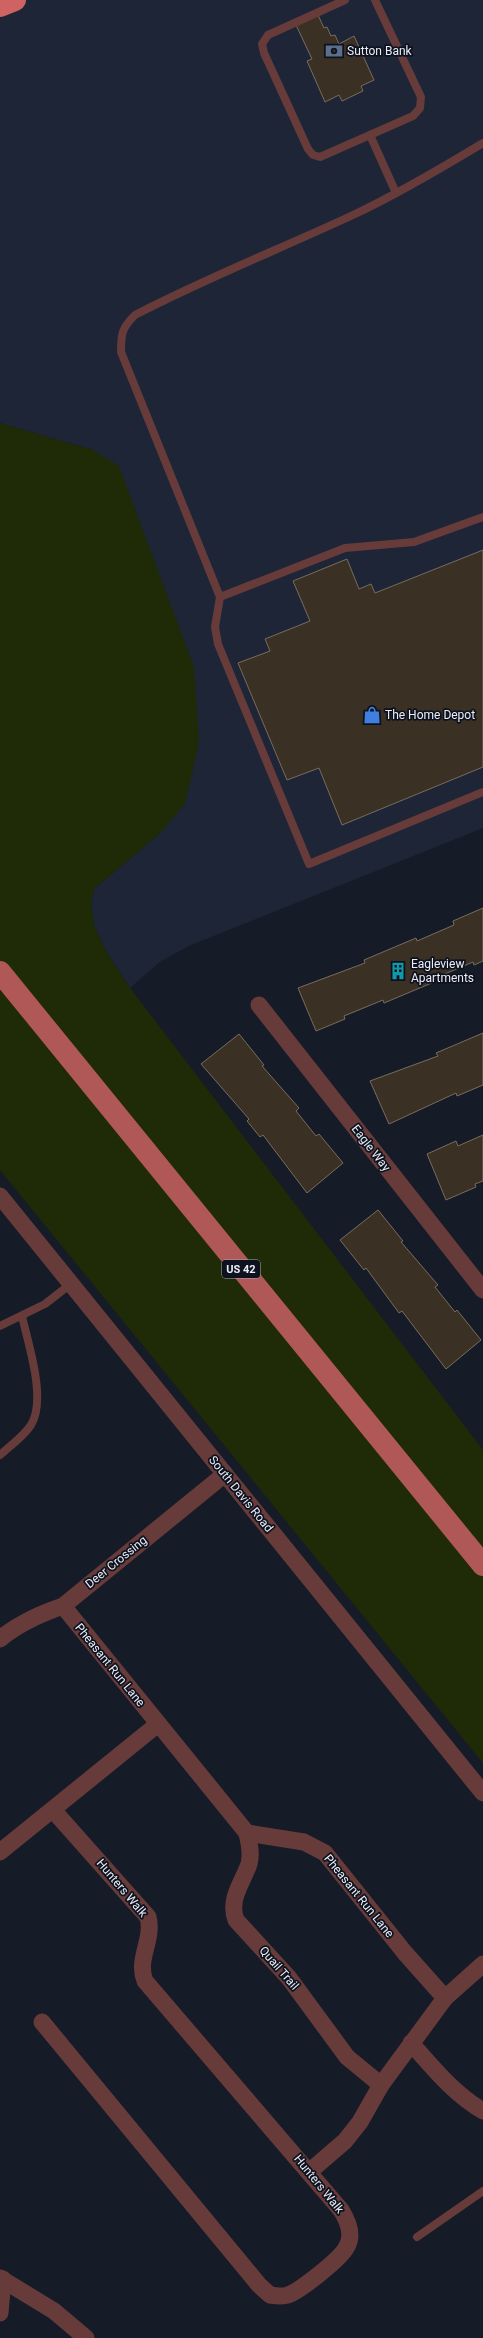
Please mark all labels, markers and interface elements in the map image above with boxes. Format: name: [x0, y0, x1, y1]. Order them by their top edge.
bank icon: Sutton Bank: [324, 41, 344, 61]
place label: Sutton Bank: [347, 44, 413, 58]
shop icon: The Home Depot: [362, 705, 382, 725]
place label: The Home Depot: [385, 708, 475, 722]
place label: Eagleview Apartments: [411, 957, 474, 985]
building icon: Eagleview Apartments: [388, 961, 408, 981]
street label: Eagle Way: [349, 1122, 394, 1174]
road number: US 42: [222, 1260, 260, 1278]
street label: South Davis Road: [206, 1453, 276, 1535]
street label: Deer Crossing: [82, 1533, 150, 1591]
street label: Pheasant Run Lane: [72, 1621, 148, 1709]
street label: Pheasant Run Lane: [321, 1852, 397, 1940]
street label: Hunters Walk: [94, 1856, 151, 1921]
street label: Quail Trail: [256, 1943, 302, 1993]
street label: Hunters Walk: [291, 2152, 347, 2217]

